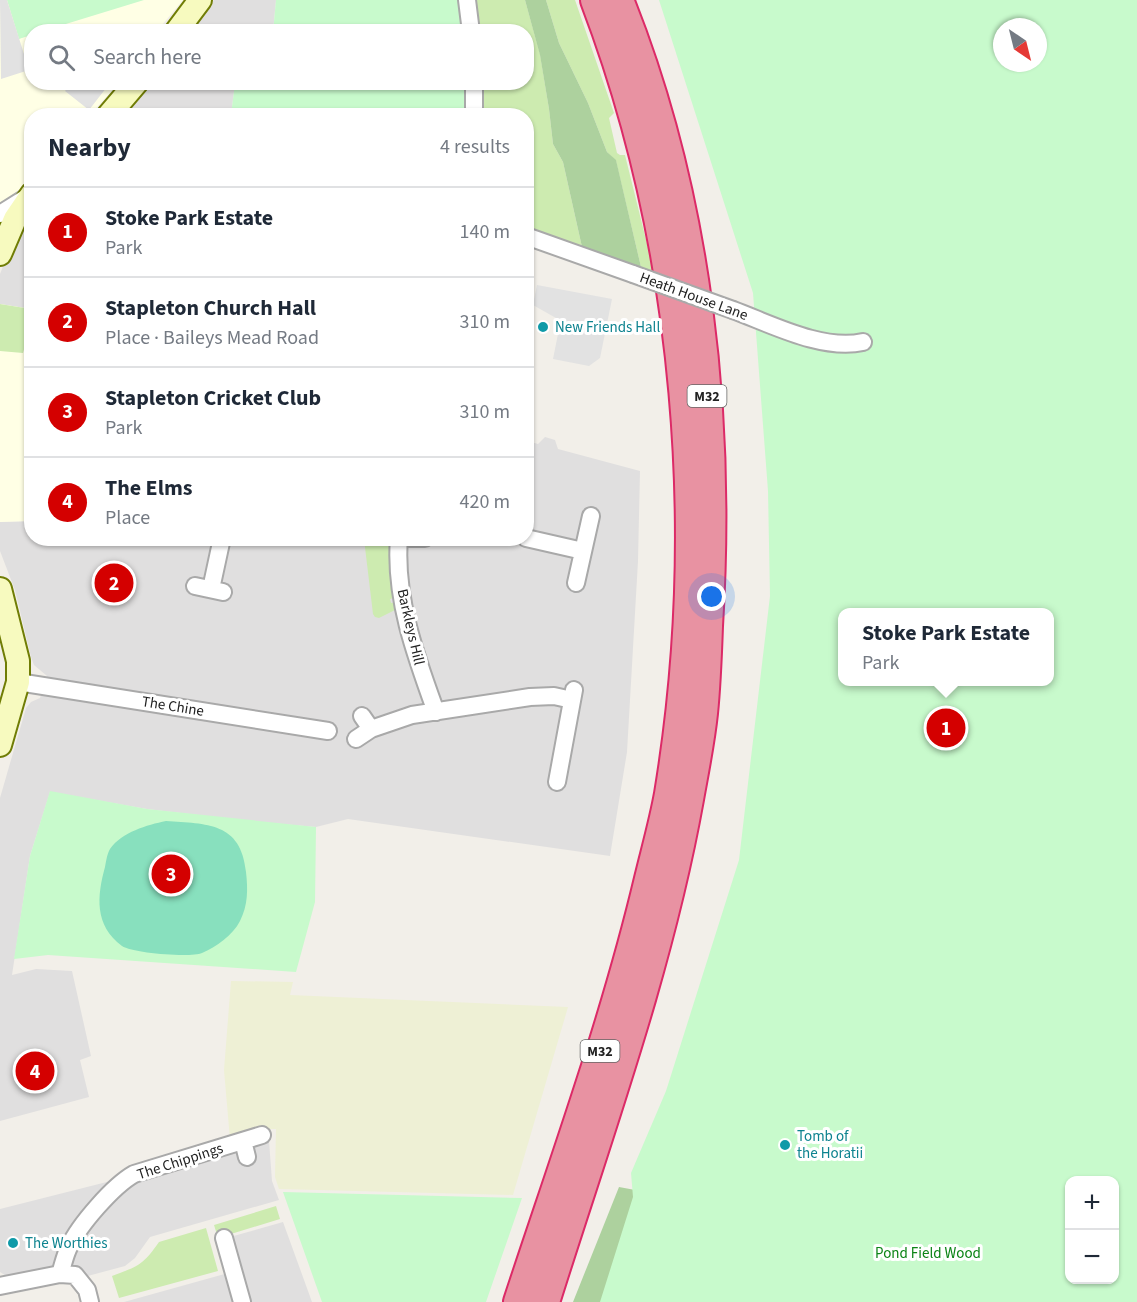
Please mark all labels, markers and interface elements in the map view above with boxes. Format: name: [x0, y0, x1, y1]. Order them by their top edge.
north arrow: [993, 18, 1047, 72]
search box: [24, 24, 534, 90]
icon: search: [45, 41, 78, 74]
text: Search here: [93, 41, 201, 73]
text: Nearby: [48, 129, 131, 166]
text: 4 results: [440, 133, 510, 161]
text: Stoke Park Estate: [105, 202, 273, 234]
text: 1: [62, 218, 73, 246]
text: 140 m: [460, 218, 510, 246]
text: Park: [105, 234, 142, 262]
street label: Heath House Lane: [637, 267, 751, 326]
text: Stapleton Church Hall: [105, 292, 316, 324]
text: 2: [62, 308, 73, 336]
text: 310 m: [460, 308, 510, 336]
place label: New Friends Hall: [555, 317, 660, 338]
marker: New Friends Hall: [536, 320, 550, 334]
text: Place · Baileys Mead Road: [105, 324, 319, 352]
text: Stapleton Cricket Club: [105, 382, 321, 414]
road number: M32: [688, 385, 726, 407]
text: 3: [62, 398, 73, 426]
text: 310 m: [460, 398, 510, 426]
text: Park: [105, 414, 142, 442]
text: The Elms: [105, 472, 193, 504]
text: 4: [62, 488, 73, 516]
text: 420 m: [460, 488, 510, 516]
text: Place: [105, 504, 150, 532]
pin: 2: [94, 560, 134, 606]
your location: [697, 582, 726, 611]
street label: Barkleys Hill: [392, 587, 430, 668]
popup: [838, 608, 1054, 686]
text: Stoke Park Estate: [862, 617, 1030, 649]
text: Park: [862, 649, 899, 677]
street label: The Chine: [140, 691, 206, 722]
pin: 1: [926, 706, 966, 750]
pin: 3: [152, 852, 190, 896]
road number: M32: [580, 1040, 620, 1062]
pin: 4: [15, 1048, 54, 1094]
place label: Tomb of the Horatii: [797, 1126, 863, 1164]
street label: The Chippings: [134, 1138, 226, 1185]
marker: Tomb of the Horatii: [778, 1138, 792, 1152]
map controls: [1065, 1176, 1119, 1284]
button: +: [1065, 1176, 1119, 1230]
button: −: [1065, 1230, 1119, 1284]
place label: The Worthies: [25, 1233, 107, 1254]
marker: The Worthies: [6, 1236, 20, 1250]
park label: Pond Field Wood: [875, 1243, 981, 1264]

